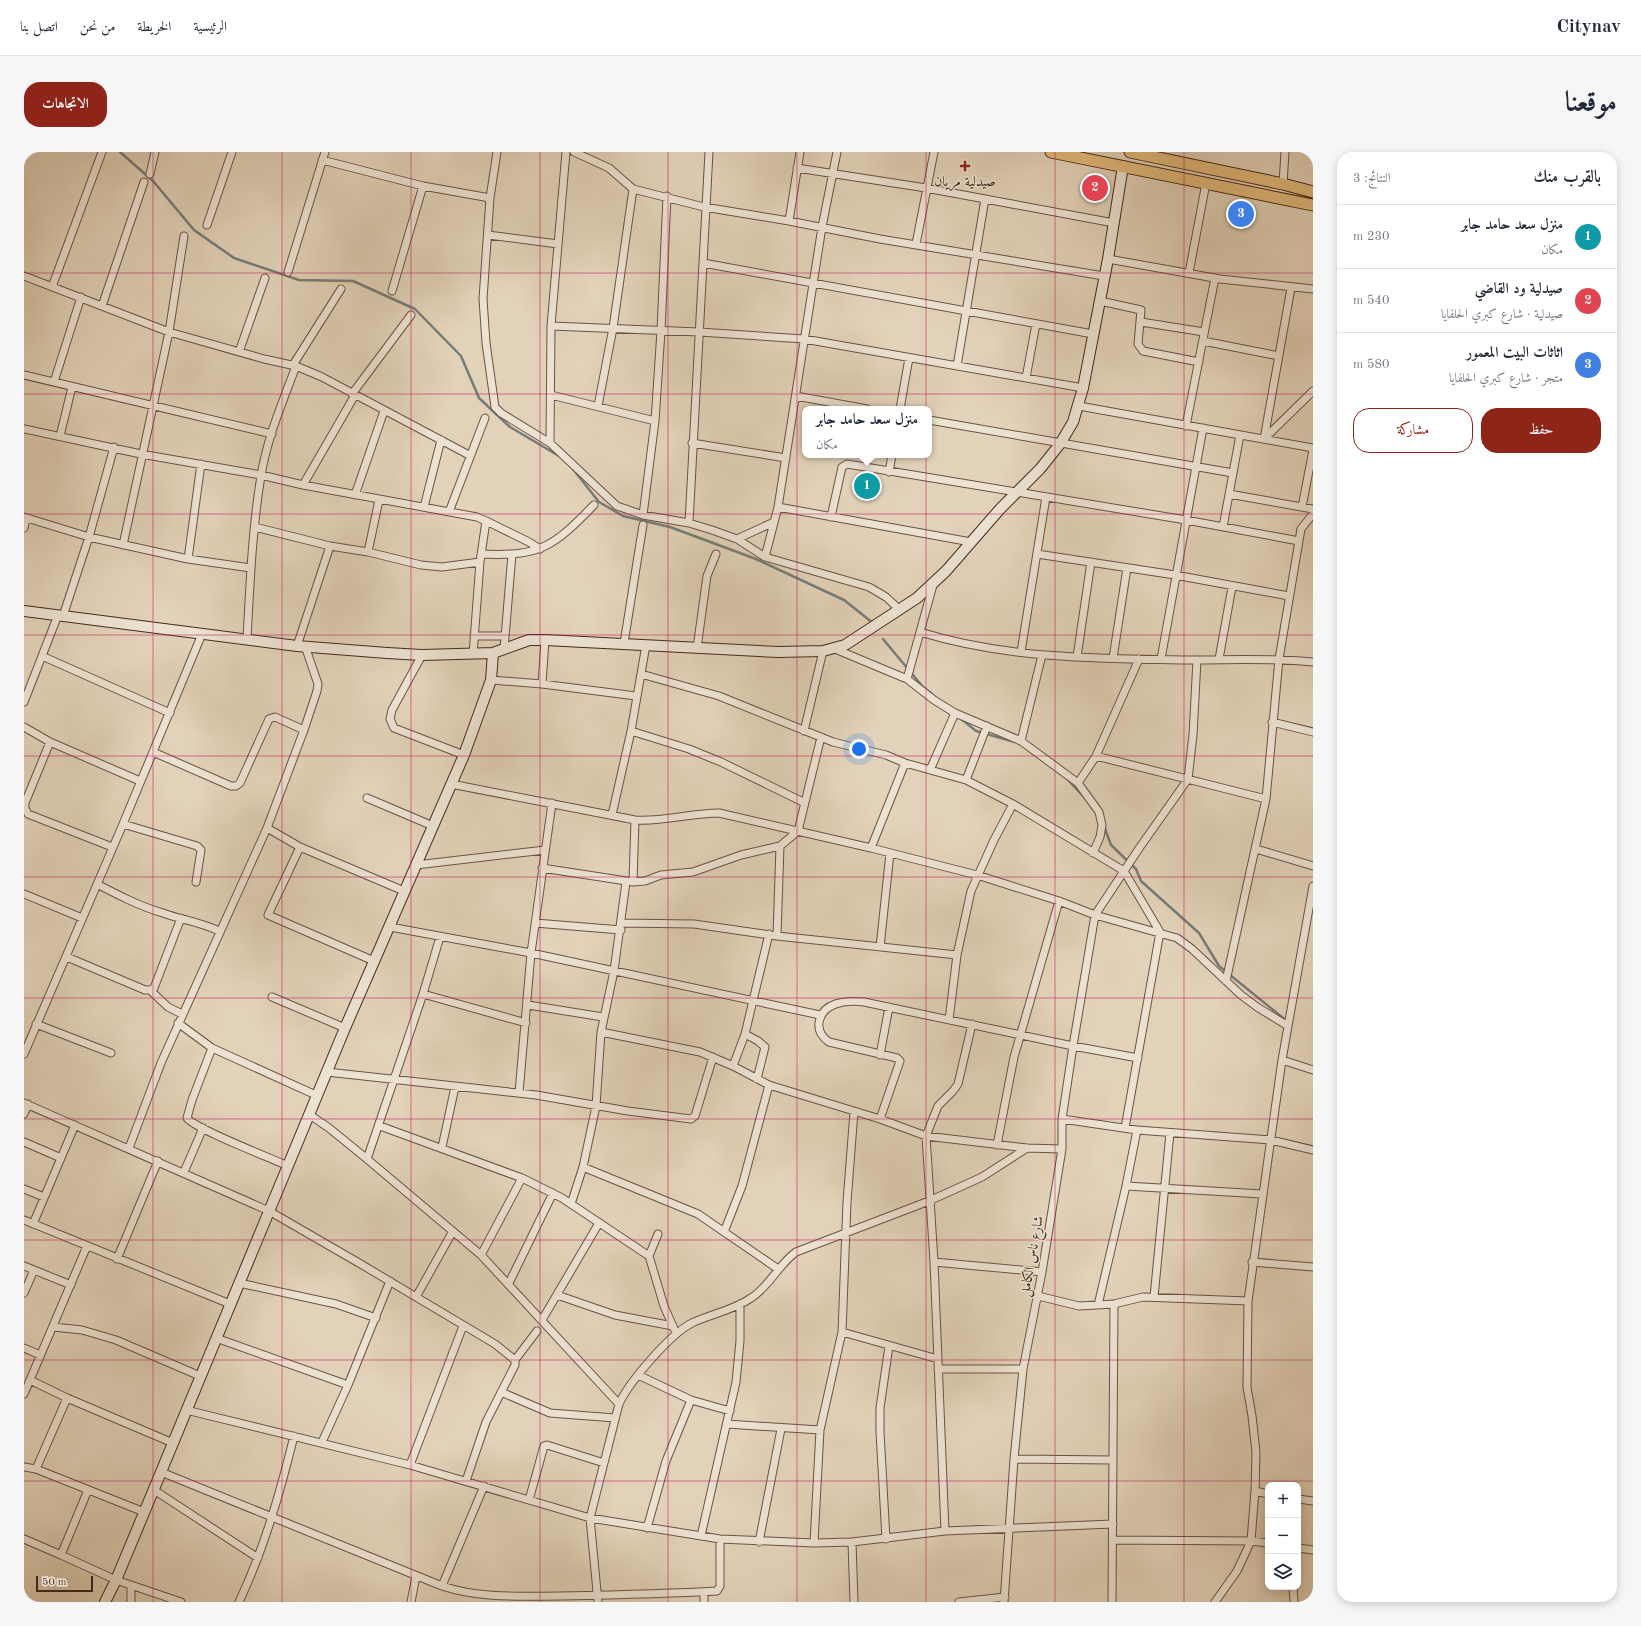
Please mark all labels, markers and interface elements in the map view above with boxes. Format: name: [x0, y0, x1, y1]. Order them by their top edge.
text: Citynav: [1557, 18, 1621, 37]
text: اتصل بنا: [20, 20, 58, 34]
text: من نحن: [80, 20, 115, 34]
text: الخريطة: [137, 20, 171, 34]
text: الرئيسية: [193, 20, 227, 34]
button: الاتجاهات: [24, 82, 107, 127]
text: موقعنا: [1565, 90, 1617, 118]
marker: صيدلية مريان: [960, 161, 970, 171]
text: بالقرب منك: [1533, 169, 1601, 186]
text: النتائج: 3: [1353, 172, 1391, 185]
pin: 2: [1082, 173, 1108, 203]
place label: صيدلية مريان: [934, 175, 996, 191]
pin: 3: [1228, 199, 1254, 229]
text: منزل سعد حامد جابر: [1461, 218, 1563, 233]
text: 230 m: [1353, 230, 1390, 243]
text: 1: [1584, 230, 1592, 243]
text: مكان: [1541, 244, 1563, 257]
text: صيدلية ود القاضي: [1475, 282, 1563, 297]
text: 540 m: [1353, 294, 1390, 307]
text: 2: [1584, 294, 1592, 307]
text: صيدلية · شارع كبري الحلفايا: [1441, 308, 1563, 321]
text: اثاثات البيت المعمور: [1466, 346, 1563, 361]
text: 580 m: [1353, 358, 1390, 371]
text: 3: [1584, 358, 1592, 371]
text: متجر · شارع كبري الحلفايا: [1449, 372, 1563, 385]
popup: [802, 406, 932, 458]
button: مشاركة: [1353, 408, 1473, 453]
button: حفظ: [1481, 408, 1601, 453]
text: منزل سعد حامد جابر: [816, 413, 918, 428]
text: مكان: [816, 439, 838, 452]
pin: 1: [854, 471, 880, 501]
your location: [849, 739, 869, 759]
street label: شارع ناس الكامل: [1017, 1214, 1050, 1298]
map controls: [1265, 1482, 1301, 1590]
button: +: [1265, 1482, 1301, 1518]
button: −: [1265, 1518, 1301, 1554]
button: layers: [1265, 1554, 1301, 1590]
scale bar: [36, 1574, 93, 1593]
text: 50 m: [42, 1577, 67, 1588]

